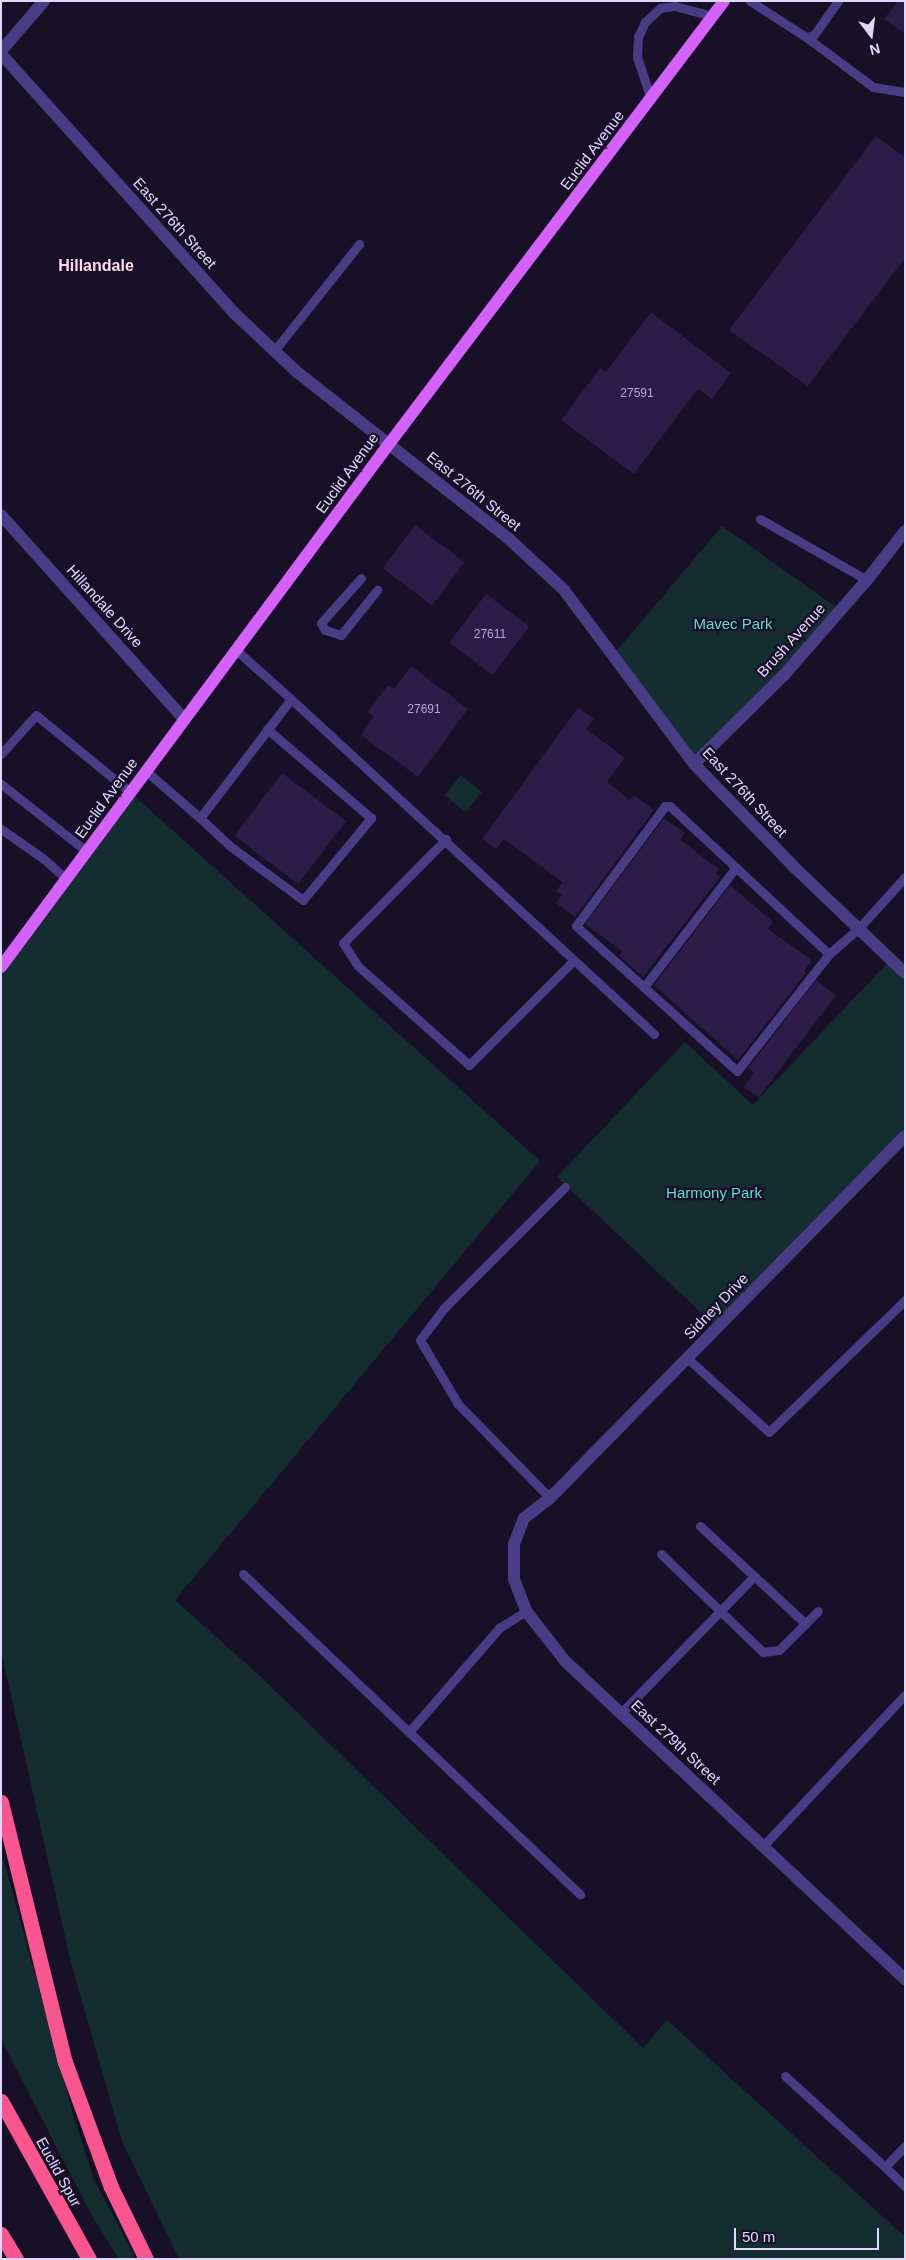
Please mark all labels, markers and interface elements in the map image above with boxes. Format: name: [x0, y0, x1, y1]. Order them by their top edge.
north arrow: [846, 10, 896, 60]
text: N: [868, 40, 882, 59]
street label: Euclid Avenue: [556, 106, 628, 194]
street label: East 276th Street: [130, 174, 220, 272]
district label: Hillandale: [58, 256, 134, 276]
house number: 27591: [620, 387, 654, 401]
street label: Euclid Avenue: [312, 429, 382, 517]
street label: East 276th Street: [423, 448, 525, 534]
street label: Hillandale Drive: [63, 561, 147, 651]
street label: Brush Avenue: [753, 599, 829, 681]
park label: Mavec Park: [693, 615, 773, 633]
house number: 27611: [474, 628, 506, 642]
house number: 27691: [407, 703, 441, 717]
street label: East 276th Street: [699, 743, 791, 841]
street label: Euclid Avenue: [71, 754, 141, 842]
park label: Harmony Park: [666, 1184, 762, 1202]
street label: Sidney Drive: [680, 1269, 752, 1343]
street label: East 279th Street: [627, 1696, 725, 1788]
street label: Euclid Spur: [33, 2134, 85, 2210]
scale bar: [736, 2218, 881, 2250]
text: 50 m: [742, 2228, 775, 2245]

